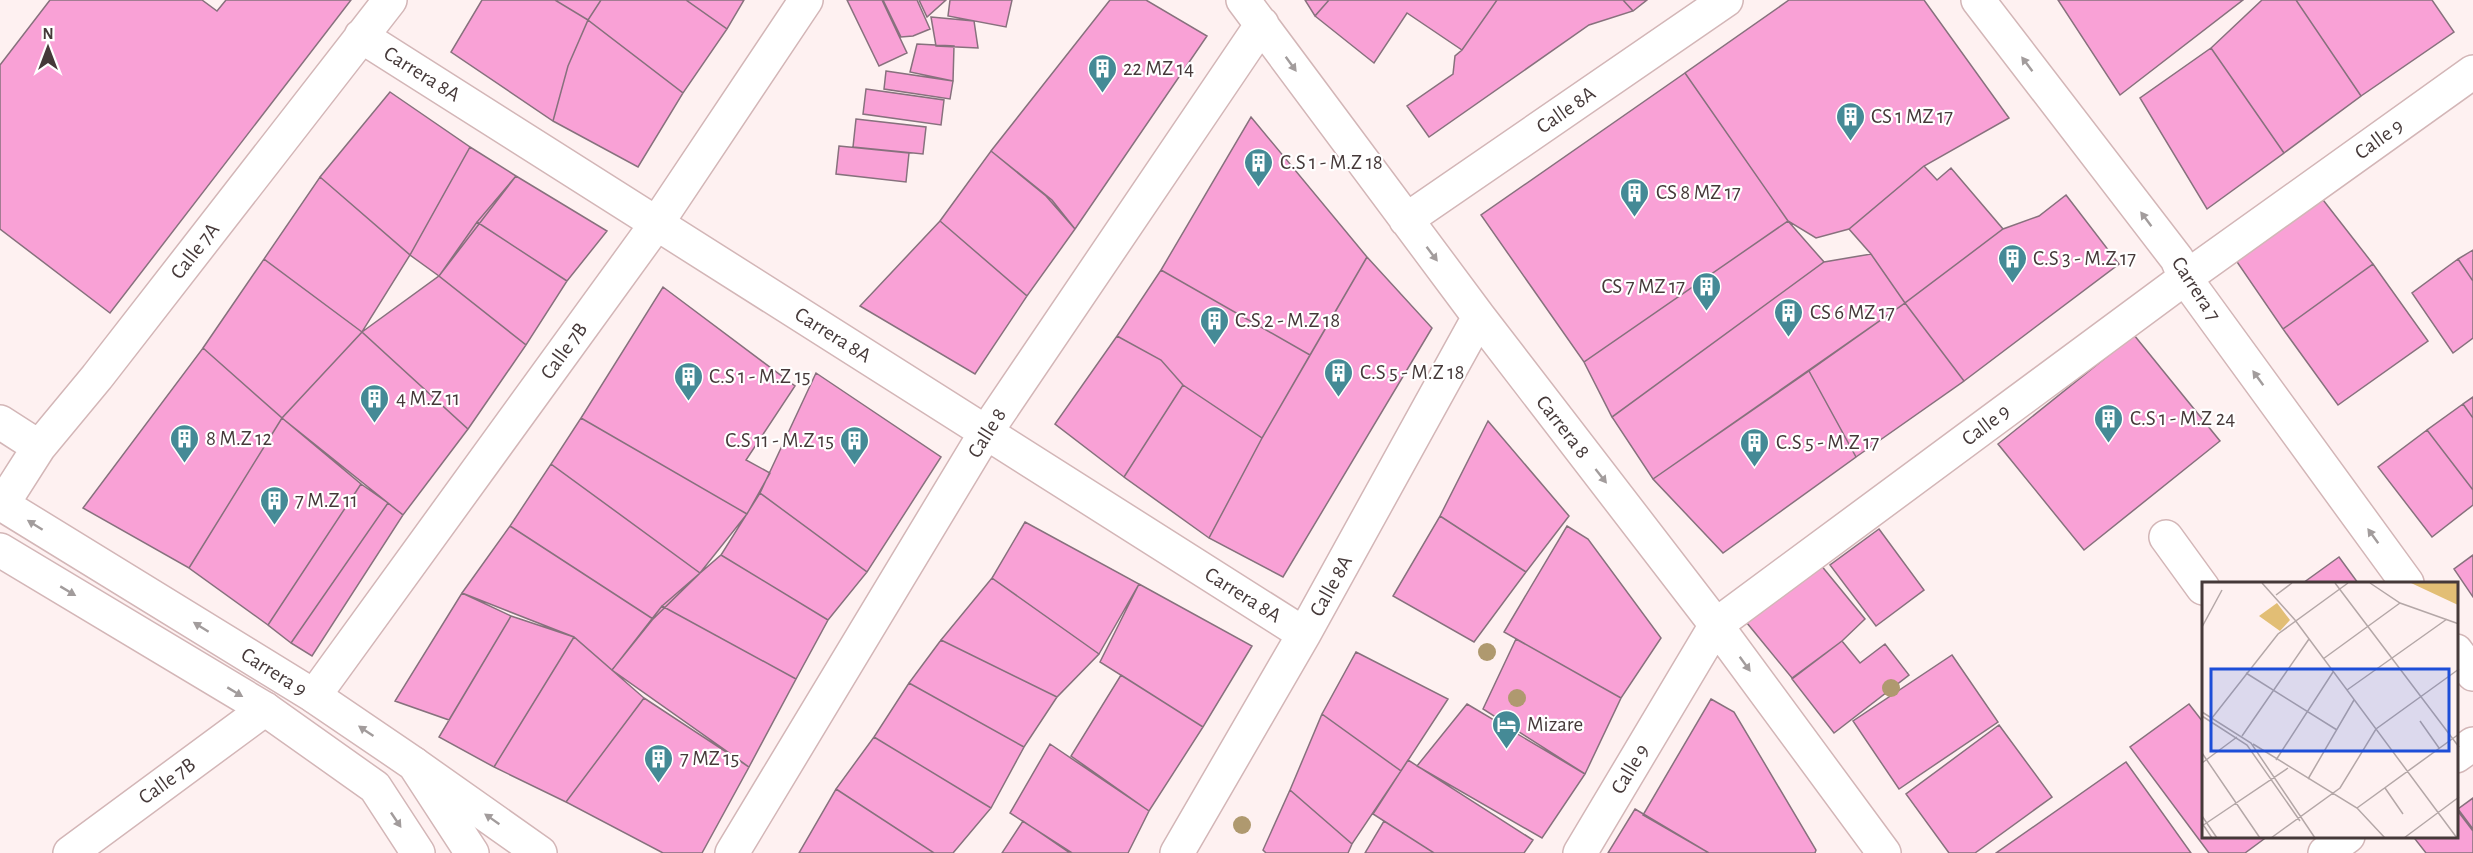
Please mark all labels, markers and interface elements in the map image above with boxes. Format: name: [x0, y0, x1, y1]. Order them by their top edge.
north arrow: [18, 18, 78, 78]
text: N: [42, 26, 54, 42]
street label: Carrera 8A: [380, 42, 464, 106]
building icon: 22 MZ 14: [1086, 52, 1118, 94]
one-way arrow: [1284, 56, 1296, 71]
one-way arrow: [2021, 56, 2034, 72]
place label: 22 MZ 14: [1123, 58, 1194, 79]
street label: Calle 8A: [1533, 82, 1599, 138]
building icon: CS 1 MZ 17: [1834, 100, 1866, 142]
place label: CS 1 MZ 17: [1871, 106, 1953, 127]
street label: Calle 9: [2351, 115, 2407, 163]
building icon: C.S 1 - M.Z 18: [1243, 146, 1275, 188]
place label: C.S 1 - M.Z 18: [1280, 152, 1383, 173]
building icon: CS 8 MZ 17: [1619, 176, 1651, 218]
place label: CS 8 MZ 17: [1656, 182, 1741, 203]
one-way arrow: [2141, 211, 2153, 226]
street label: Calle 7A: [167, 219, 223, 283]
building icon: C.S 3 - M.Z 17: [1996, 242, 2028, 284]
one-way arrow: [1425, 246, 1438, 262]
place label: C.S 3 - M.Z 17: [2033, 248, 2136, 269]
street label: Carrera 7: [2168, 253, 2225, 325]
building icon: CS 7 MZ 17: [1690, 270, 1722, 312]
place label: CS 7 MZ 17: [1601, 276, 1685, 297]
building icon: CS 6 MZ 17: [1773, 296, 1805, 338]
place label: CS 6 MZ 17: [1810, 302, 1895, 323]
street label: Carrera 8A: [791, 303, 875, 367]
building icon: C.S 2 - M.Z 18: [1198, 304, 1230, 346]
place label: C.S 2 - M.Z 18: [1235, 310, 1340, 331]
street label: Calle 7B: [537, 319, 591, 383]
building icon: C.S 5 - M.Z 18: [1323, 356, 1355, 398]
building icon: C.S 1 - M.Z 15: [672, 360, 704, 402]
place label: C.S 5 - M.Z 18: [1360, 362, 1464, 383]
place label: C.S 1 - M.Z 15: [709, 366, 811, 387]
one-way arrow: [2252, 370, 2264, 386]
building icon: 4 M.Z 11: [359, 382, 391, 424]
place label: 4 M.Z 11: [396, 388, 460, 409]
street label: Carrera 8: [1532, 392, 1594, 462]
street label: Calle 9: [1958, 400, 2014, 450]
building icon: C.S 1 - M.Z 24: [2093, 402, 2125, 444]
street label: Calle 8: [964, 404, 1010, 462]
place label: C.S 1 - M.Z 24: [2130, 408, 2235, 429]
building icon: 8 M.Z 12: [169, 422, 201, 464]
building icon: C.S 11 - M.Z 15: [839, 424, 871, 466]
building icon: C.S 5 - M.Z 17: [1739, 426, 1771, 468]
place label: 8 M.Z 12: [206, 428, 272, 449]
place label: C.S 11 - M.Z 15: [725, 430, 834, 451]
place label: C.S 5 - M.Z 17: [1776, 432, 1879, 453]
one-way arrow: [1595, 468, 1607, 483]
building icon: 7 M.Z 11: [258, 484, 290, 526]
place label: 7 M.Z 11: [295, 490, 358, 511]
one-way arrow: [27, 519, 43, 530]
one-way arrow: [2367, 528, 2379, 543]
street label: Calle 8A: [1306, 552, 1356, 620]
street label: Carrera 8A: [1201, 563, 1285, 627]
inset map: [2202, 582, 2458, 838]
one-way arrow: [60, 586, 76, 597]
one-way arrow: [193, 621, 209, 632]
street label: Carrera 9: [237, 644, 311, 700]
one-way arrow: [1739, 655, 1751, 671]
one-way arrow: [227, 686, 243, 697]
hotel icon: Mizare: [1490, 708, 1522, 750]
place label: Mizare: [1527, 714, 1583, 735]
one-way arrow: [358, 726, 374, 737]
street label: Calle 9: [1607, 740, 1653, 798]
building icon: 7 MZ 15: [643, 742, 675, 784]
place label: 7 MZ 15: [680, 748, 739, 769]
street label: Calle 7B: [135, 754, 199, 808]
one-way arrow: [391, 812, 402, 828]
one-way arrow: [484, 814, 500, 825]

